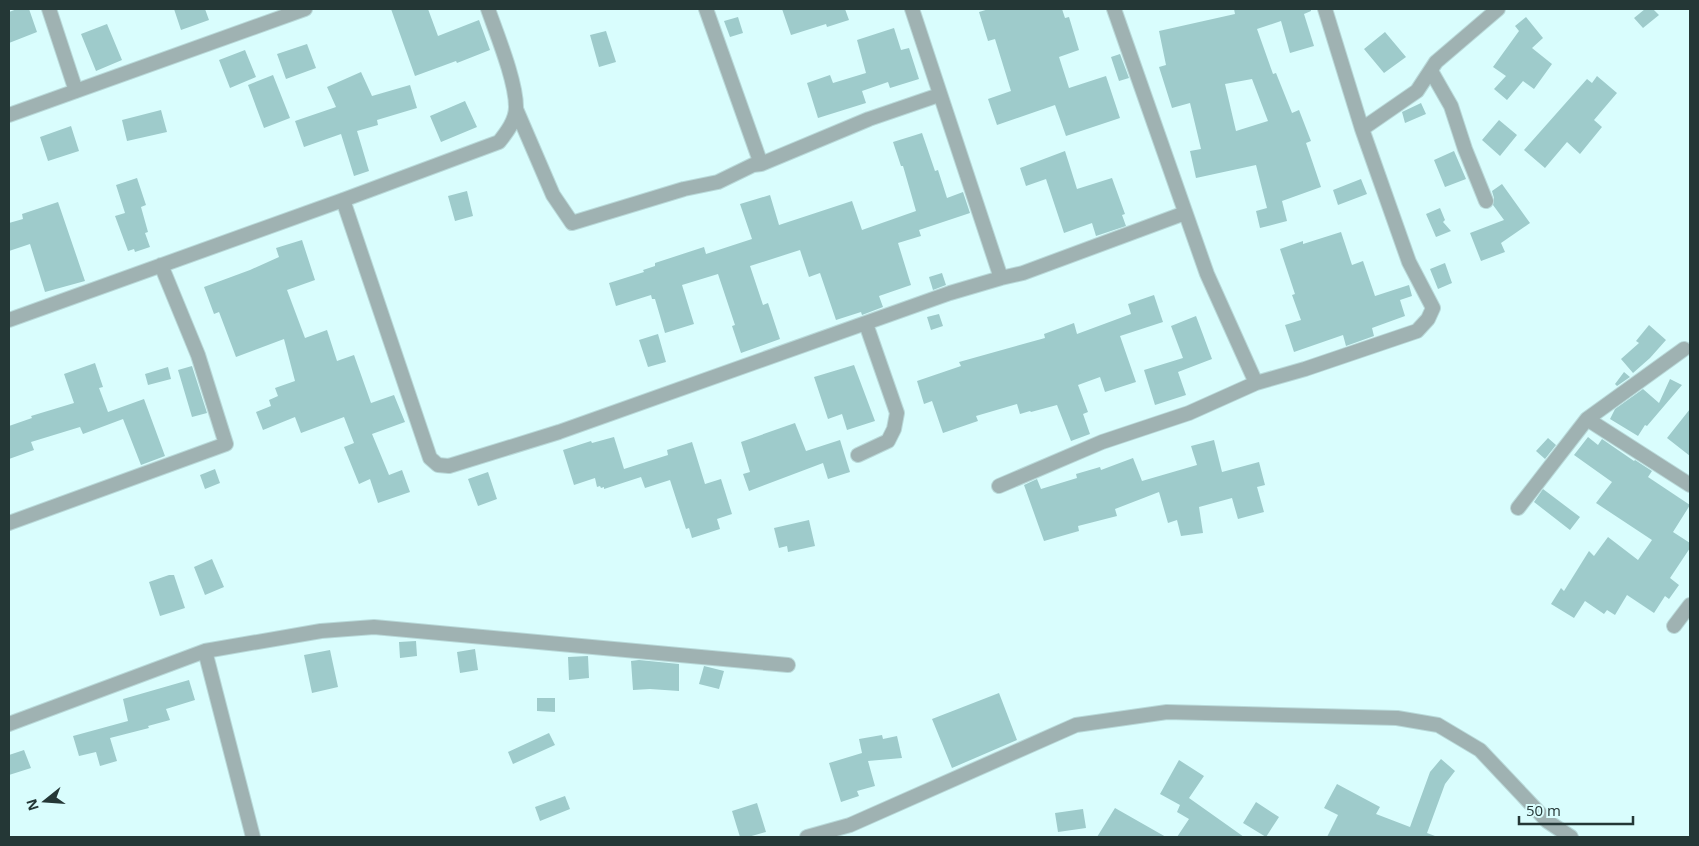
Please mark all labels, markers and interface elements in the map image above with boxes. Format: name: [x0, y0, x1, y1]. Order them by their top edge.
north arrow: [20, 776, 70, 826]
scale bar: [1519, 794, 1633, 826]
text: N: [21, 797, 43, 813]
text: 50 m: [1526, 800, 1561, 820]

